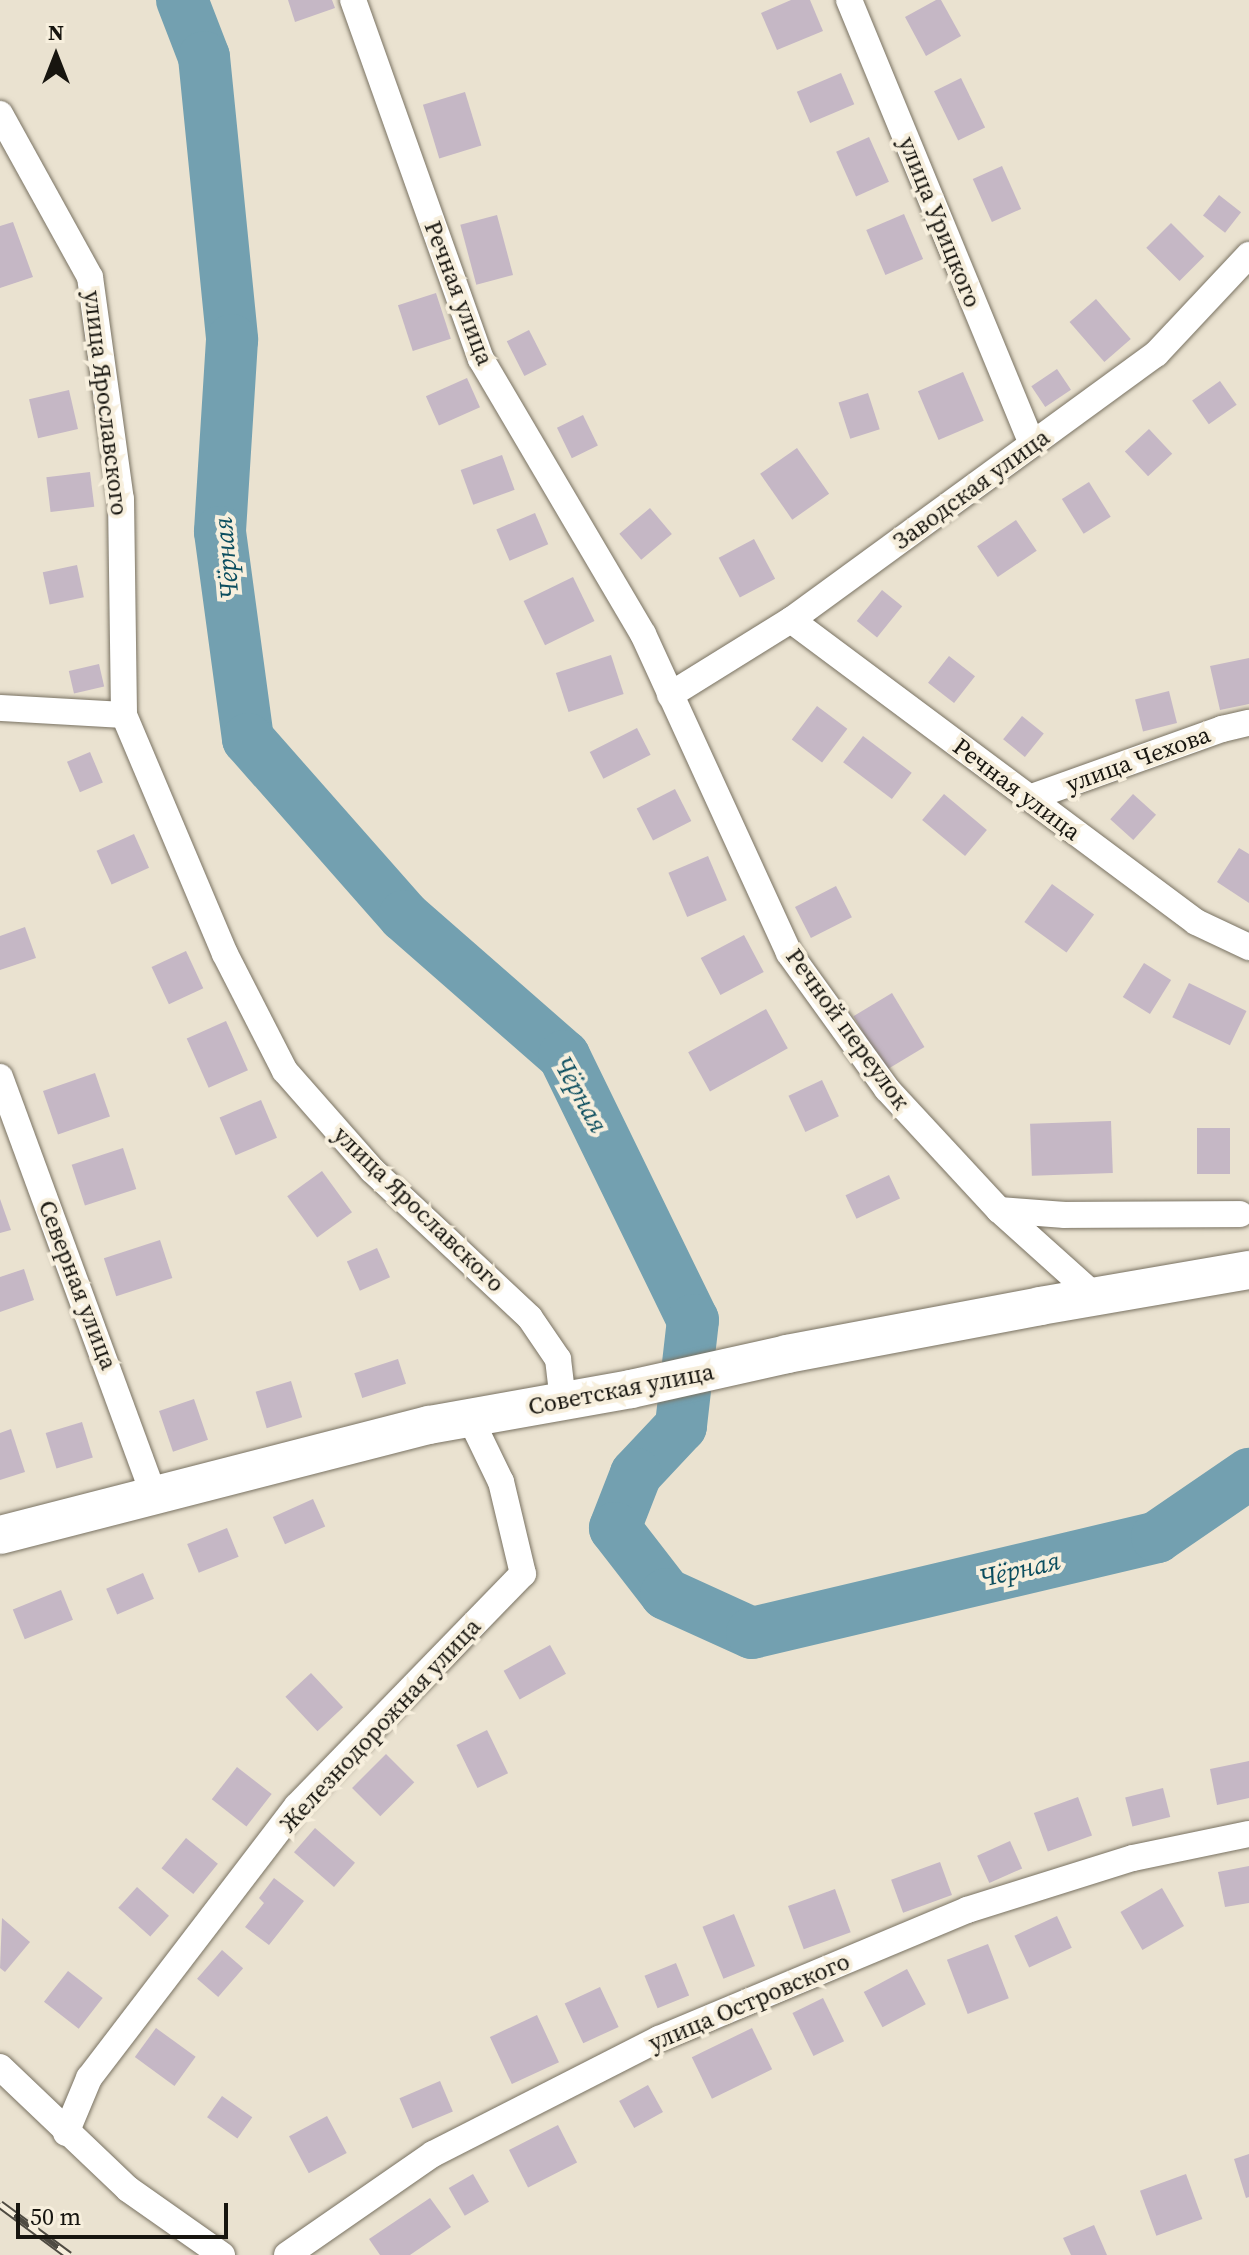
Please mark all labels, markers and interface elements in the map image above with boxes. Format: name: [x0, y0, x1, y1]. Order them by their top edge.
north arrow: [16, 16, 96, 96]
text: N: [48, 17, 64, 47]
street label: улица Урицкого: [893, 132, 987, 312]
street label: Речная улица: [418, 217, 500, 369]
street label: улица Ярославского: [78, 289, 134, 517]
street label: Заводская улица: [887, 422, 1055, 556]
water label: Чёрная: [208, 516, 246, 600]
street label: улица Чехова: [1062, 720, 1214, 798]
street label: Речная улица: [948, 732, 1086, 846]
street label: Речной переулок: [780, 943, 916, 1115]
water label: Чёрная: [547, 1052, 613, 1138]
street label: улица Ярославского: [328, 1120, 510, 1298]
street label: Северная улица: [32, 1196, 124, 1374]
street label: Советская улица: [526, 1357, 716, 1421]
water label: Чёрная: [977, 1546, 1063, 1594]
street label: Железнодорожная улица: [273, 1612, 487, 1838]
street label: улица Островского: [644, 1947, 854, 2057]
scale bar: [20, 2187, 232, 2237]
text: 50 m: [30, 2200, 81, 2233]

